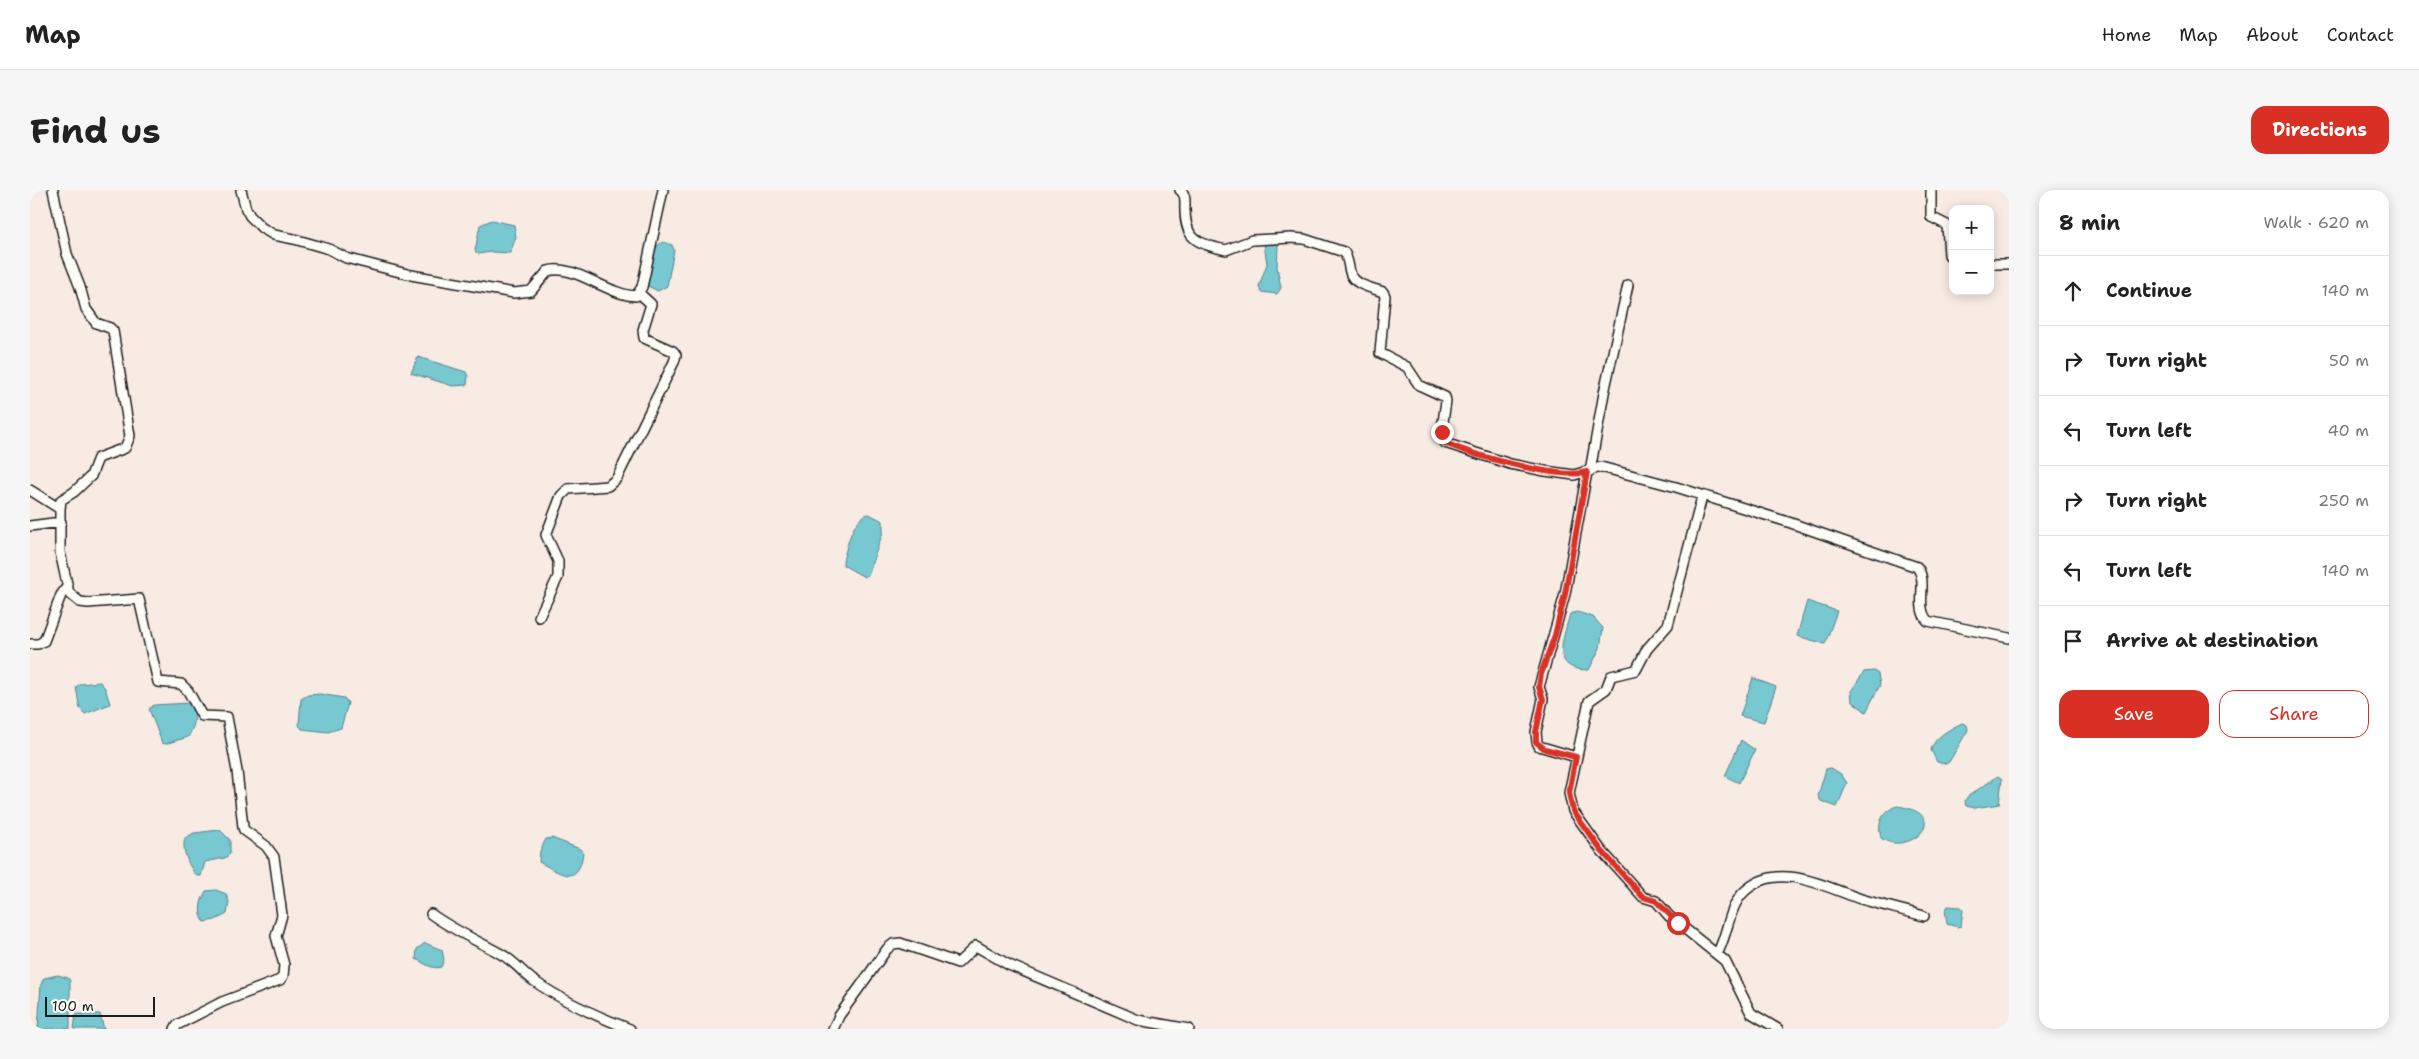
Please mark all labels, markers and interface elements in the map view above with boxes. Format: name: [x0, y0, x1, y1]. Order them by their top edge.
text: Map: [25, 19, 81, 51]
text: Home: [2102, 23, 2151, 47]
text: Map: [2179, 23, 2218, 47]
text: About: [2246, 23, 2299, 47]
text: Contact: [2327, 23, 2394, 47]
button: Directions: [2251, 106, 2389, 154]
text: Find us: [30, 107, 161, 154]
map controls: [1949, 205, 1994, 295]
button: +: [1949, 205, 1994, 250]
text: 8 min: [2059, 209, 2120, 237]
text: Walk · 620 m: [2264, 212, 2369, 233]
button: −: [1949, 250, 1994, 295]
icon: ahead: [2059, 277, 2087, 305]
text: Continue: [2106, 278, 2192, 303]
text: 140 m: [2322, 280, 2369, 301]
icon: right: [2059, 347, 2087, 375]
text: Turn right: [2106, 348, 2207, 373]
text: 50 m: [2329, 350, 2369, 371]
icon: left: [2059, 417, 2087, 445]
text: Turn left: [2106, 418, 2192, 443]
text: 40 m: [2327, 420, 2369, 441]
route end: [1431, 421, 1454, 444]
icon: right: [2059, 487, 2087, 515]
text: Turn right: [2106, 488, 2207, 513]
text: 250 m: [2318, 490, 2369, 511]
icon: left: [2059, 557, 2087, 585]
text: Turn left: [2106, 558, 2192, 583]
text: 140 m: [2322, 560, 2369, 581]
icon: arrive: [2059, 627, 2087, 655]
text: Arrive at destination: [2106, 628, 2318, 653]
button: Save: [2059, 690, 2209, 738]
button: Share: [2219, 690, 2369, 738]
route start: [1667, 912, 1690, 935]
scale bar: [45, 994, 155, 1017]
text: 100 m: [52, 997, 94, 1015]

